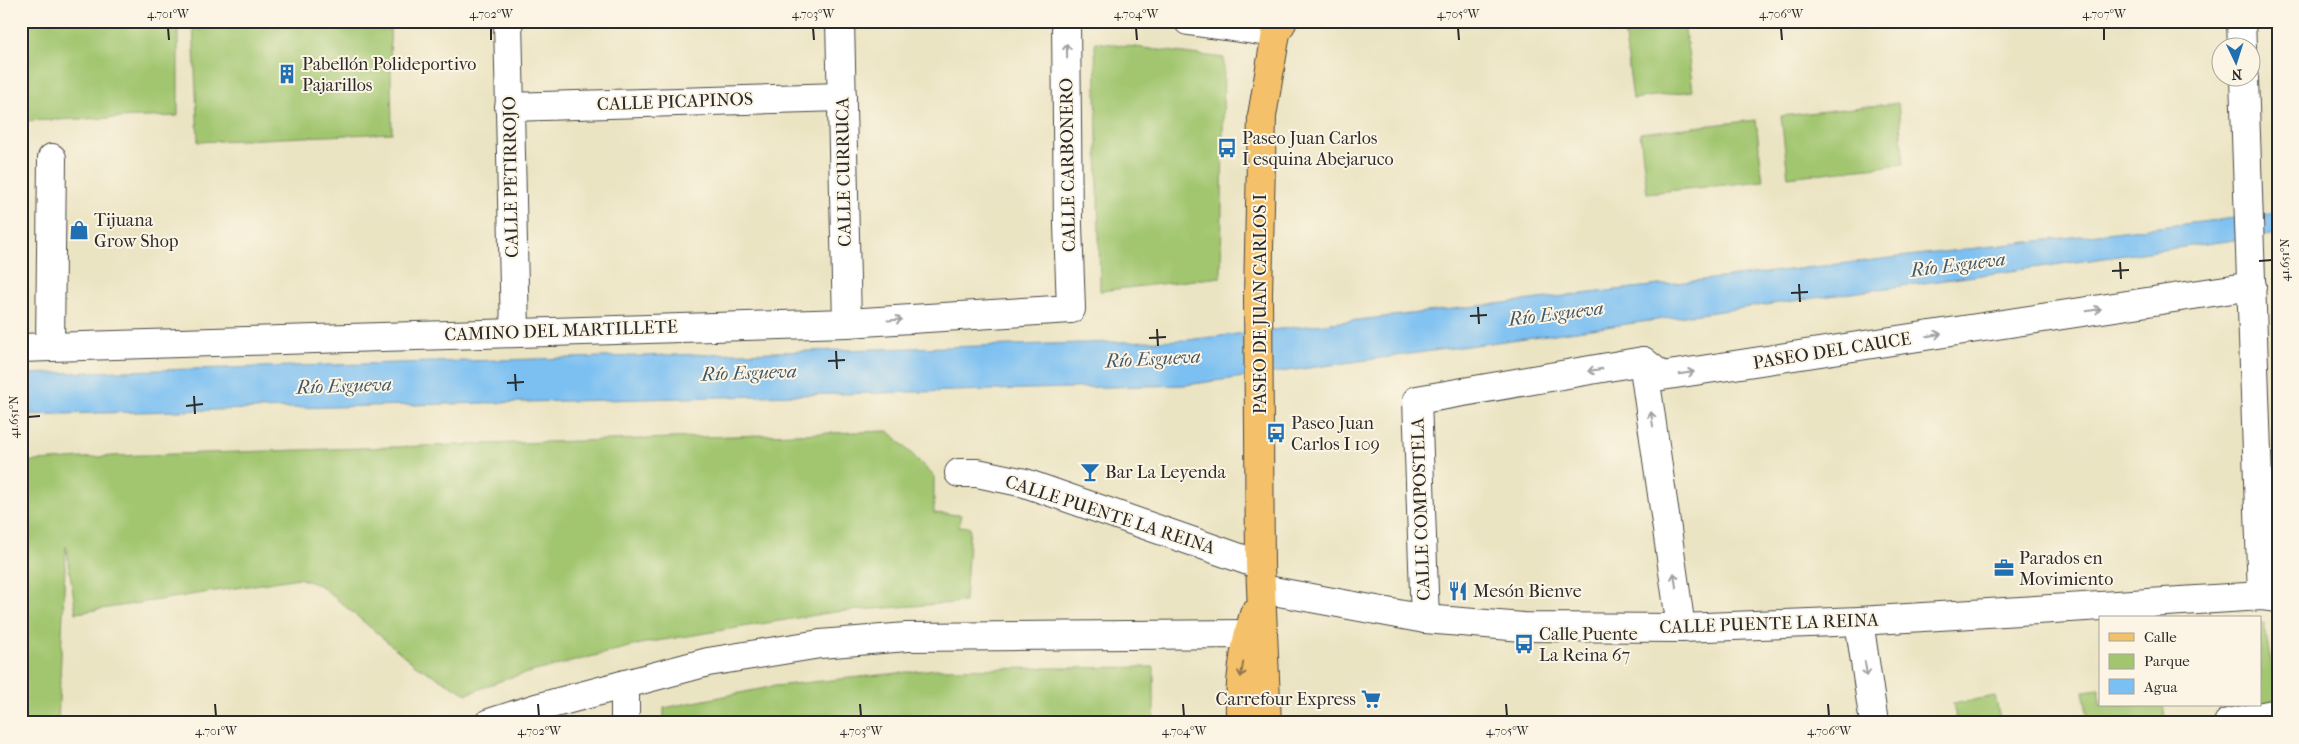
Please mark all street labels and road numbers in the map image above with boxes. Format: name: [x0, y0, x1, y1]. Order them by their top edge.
street label: CALLE CARBONERO: [1056, 78, 1080, 252]
street label: CALLE PICAPINOS: [596, 89, 754, 115]
street label: CALLE PETIRROJO: [499, 96, 523, 258]
street label: CALLE CURRUCA: [832, 97, 856, 247]
street label: PASEO DE JUAN CARLOS I: [1250, 194, 1271, 414]
street label: CAMINO DEL MARTILLETE: [444, 316, 678, 346]
street label: PASEO DEL CAUCE: [1751, 328, 1913, 374]
street label: CALLE COMPOSTELA: [1407, 417, 1435, 601]
street label: CALLE PUENTE LA REINA: [1002, 471, 1218, 559]
street label: CALLE PUENTE LA REINA: [1659, 610, 1879, 638]

